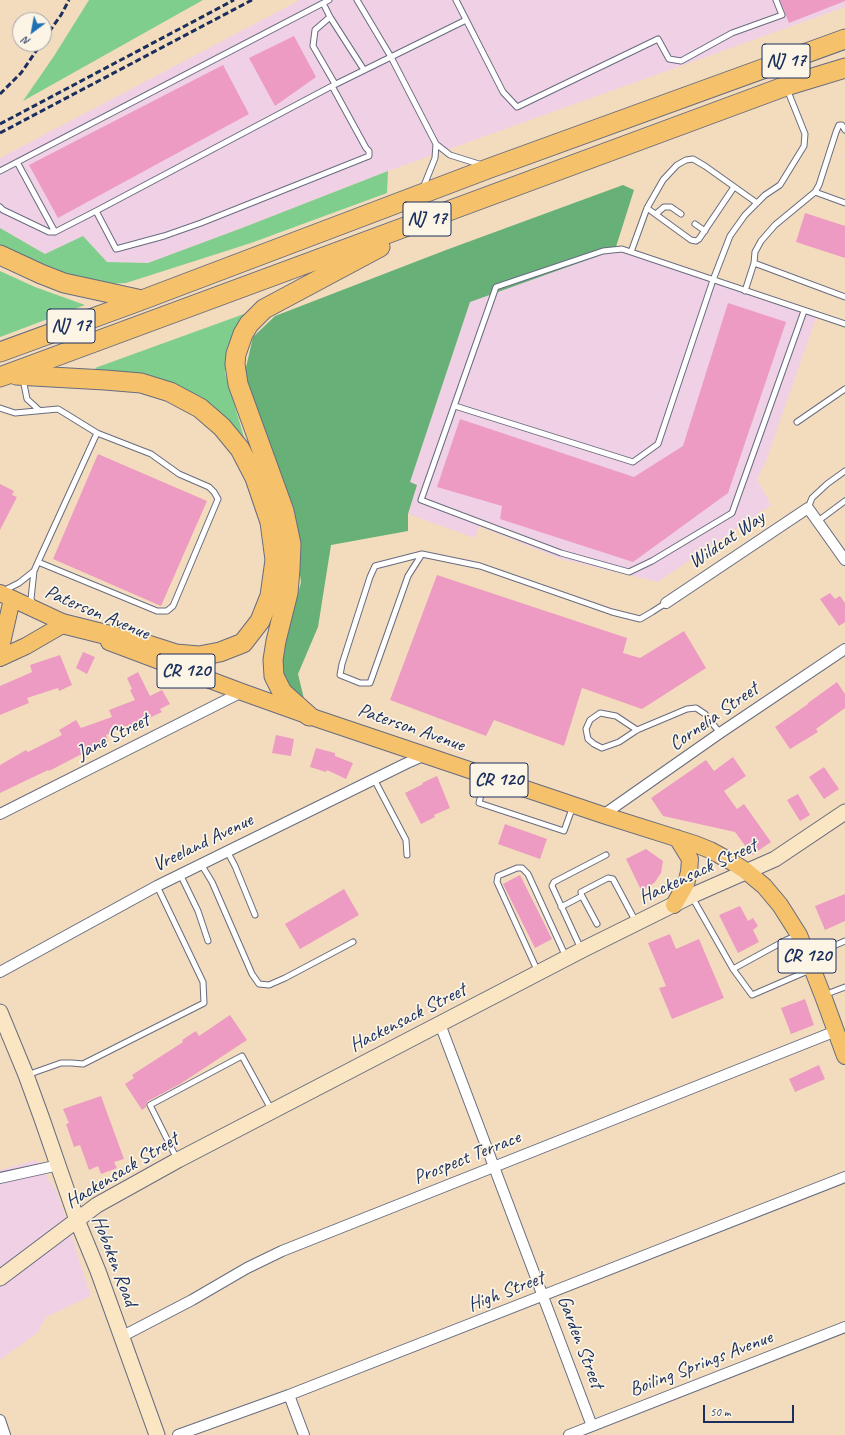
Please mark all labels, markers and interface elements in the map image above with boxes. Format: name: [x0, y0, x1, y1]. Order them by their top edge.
north arrow: [12, 12, 52, 52]
text: N: [20, 34, 33, 49]
road number: NJ 17: [762, 44, 810, 78]
road number: NJ 17: [403, 202, 451, 236]
road number: NJ 17: [47, 309, 95, 343]
street label: Wildcat Way: [684, 506, 770, 574]
street label: Paterson Avenue: [41, 580, 153, 646]
road number: CR 120: [157, 654, 215, 688]
street label: Cornelia Street: [665, 677, 763, 757]
street label: Paterson Avenue: [355, 699, 467, 757]
street label: Jane Street: [73, 708, 153, 766]
road number: CR 120: [470, 763, 528, 797]
street label: Vreeland Avenue: [149, 808, 257, 878]
street label: Hackensack Street: [635, 834, 761, 910]
road number: CR 120: [778, 939, 836, 973]
street label: Hackensack Street: [346, 978, 470, 1058]
street label: Prospect Terrace: [410, 1126, 524, 1190]
street label: Hackensack Street: [61, 1128, 183, 1214]
street label: Hoboken Road: [86, 1212, 142, 1310]
street label: High Street: [464, 1267, 548, 1317]
street label: Garden Street: [551, 1292, 609, 1392]
street label: Boiling Springs Avenue: [626, 1326, 776, 1402]
scale bar: [705, 1397, 796, 1423]
text: 50 m: [710, 1404, 730, 1420]

